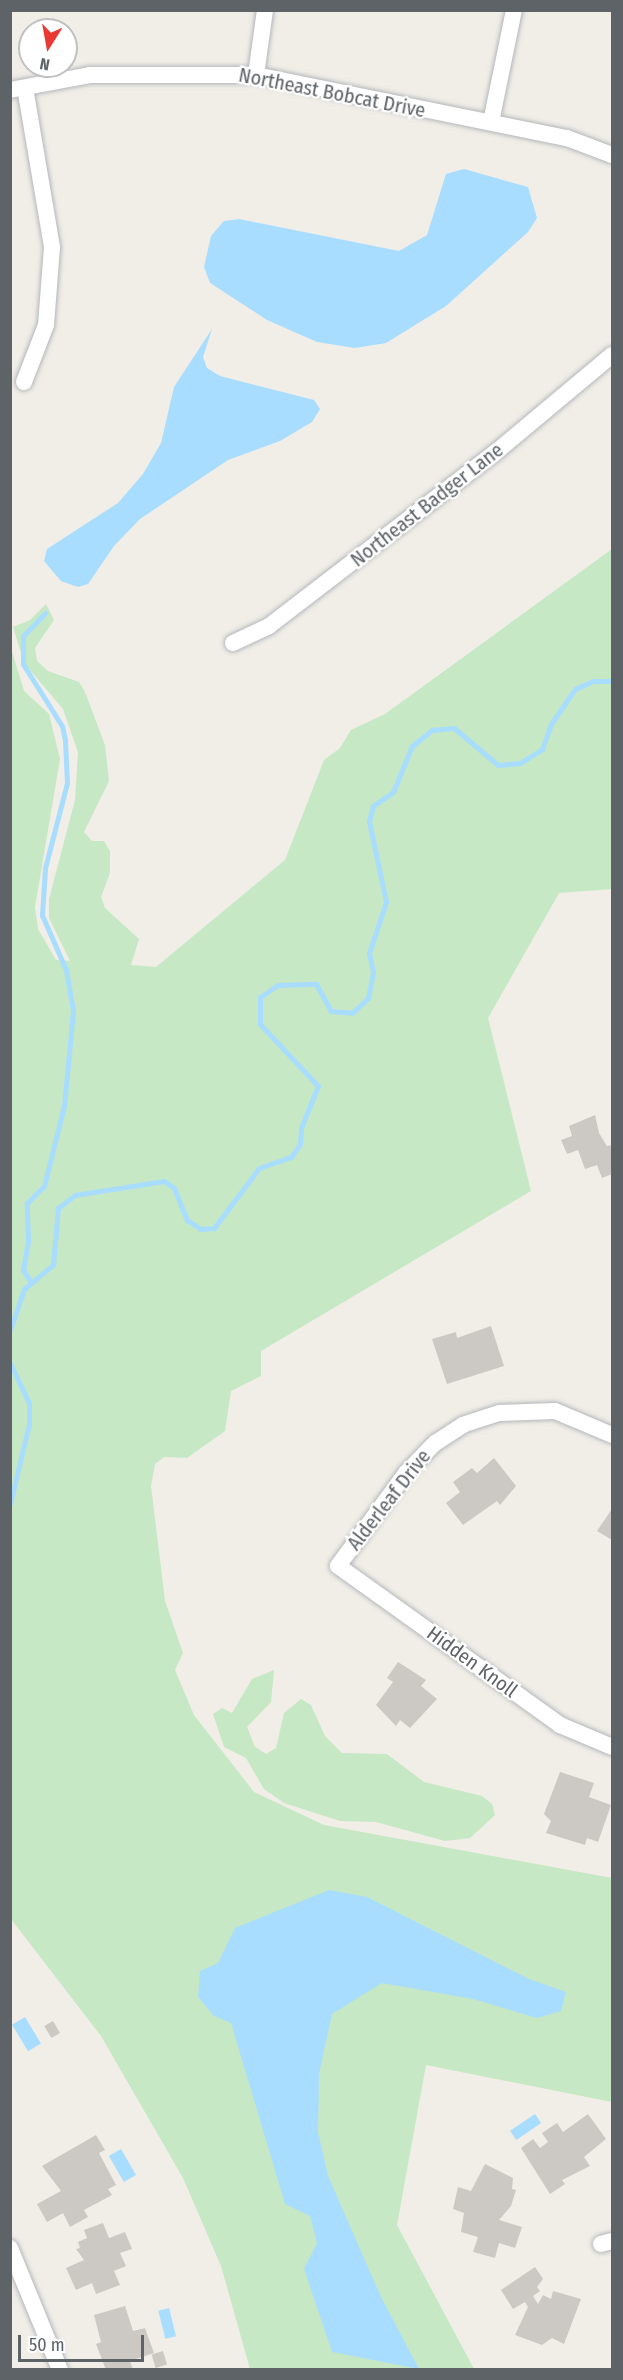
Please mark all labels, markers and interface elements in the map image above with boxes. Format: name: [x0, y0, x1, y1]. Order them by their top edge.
north arrow: [18, 18, 78, 78]
text: N: [38, 54, 51, 74]
street label: Northeast Bobcat Drive: [237, 63, 427, 123]
street label: Northeast Badger Lane: [346, 438, 508, 572]
street label: Alderleaf Drive: [342, 1445, 436, 1555]
street label: Hidden Knoll: [422, 1621, 522, 1703]
scale bar: [21, 2323, 147, 2361]
text: 50 m: [29, 2334, 65, 2356]

